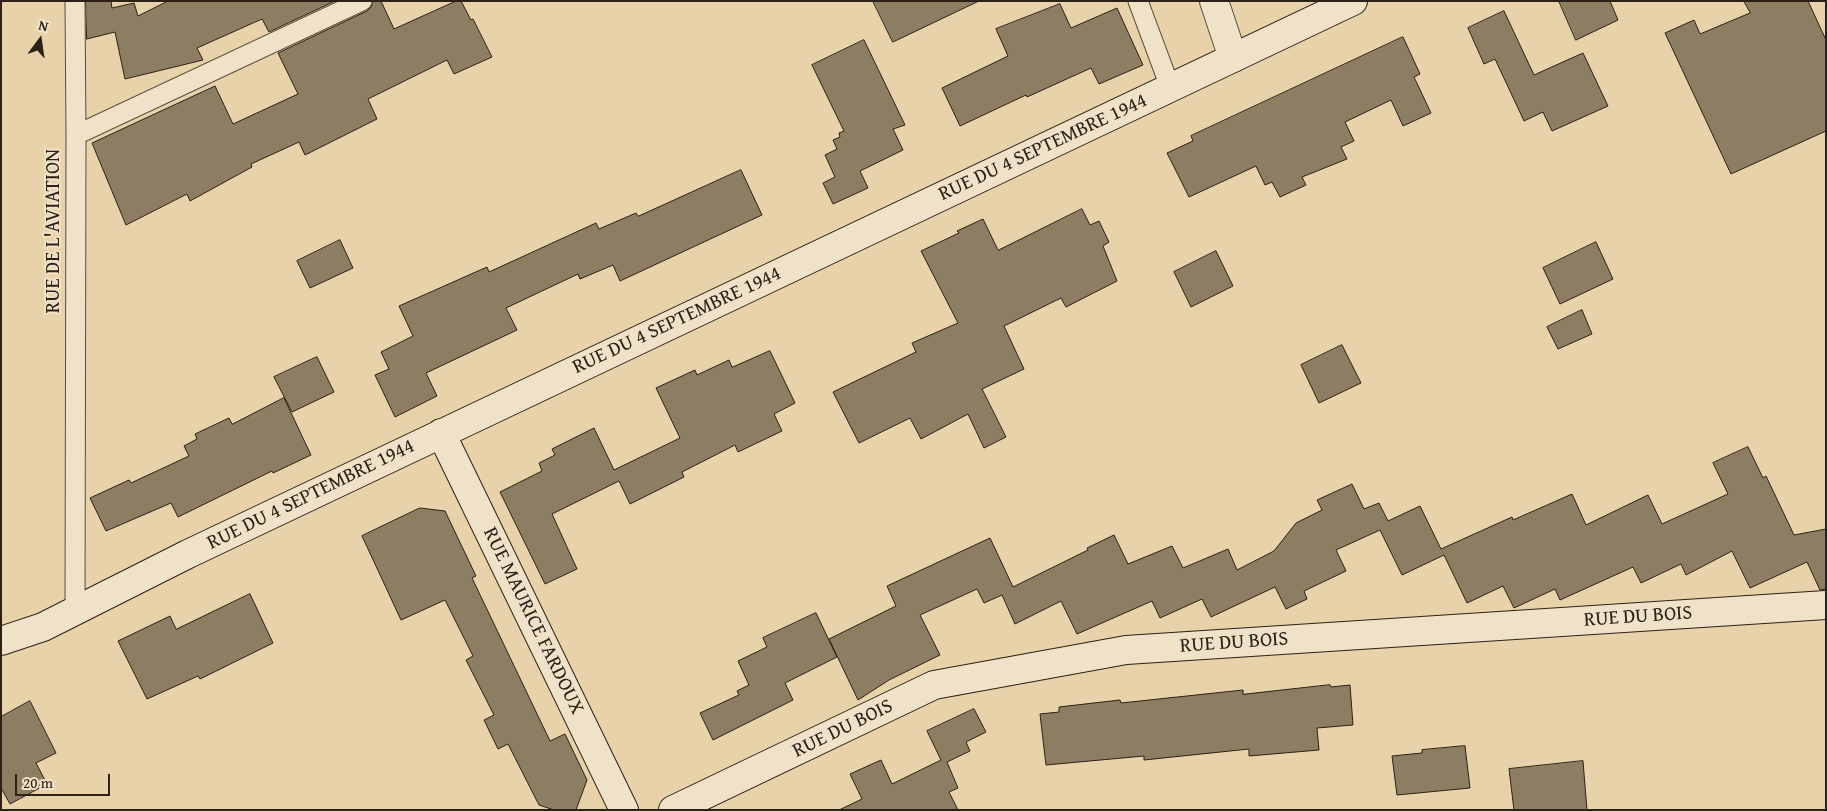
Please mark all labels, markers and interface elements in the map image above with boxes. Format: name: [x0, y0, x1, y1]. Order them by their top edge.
north arrow: [15, 15, 65, 65]
text: N: [37, 15, 51, 36]
street label: RUE DU 4 SEPTEMBRE 1944: [935, 89, 1151, 207]
street label: RUE DE L'AVIATION: [42, 149, 66, 313]
street label: RUE DU 4 SEPTEMBRE 1944: [569, 262, 785, 380]
street label: RUE DU 4 SEPTEMBRE 1944: [204, 434, 418, 556]
street label: RUE MAURICE FARDOUX: [477, 524, 589, 718]
street label: RUE DU BOIS: [1583, 601, 1693, 633]
street label: RUE DU BOIS: [1179, 627, 1289, 659]
street label: RUE DU BOIS: [789, 694, 897, 764]
scale bar: [18, 764, 112, 796]
text: 20 m: [23, 772, 53, 793]

